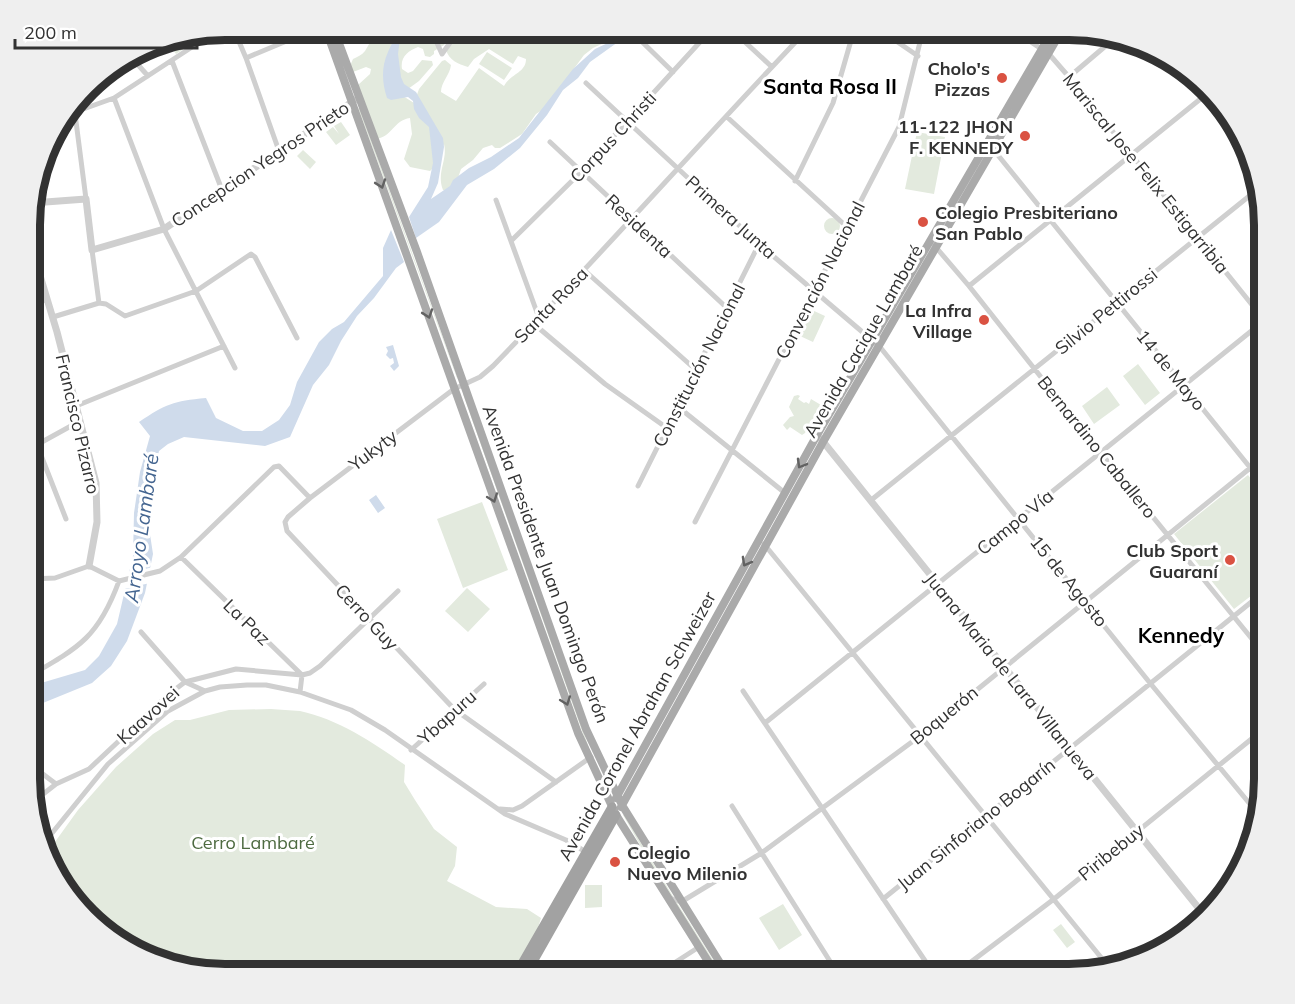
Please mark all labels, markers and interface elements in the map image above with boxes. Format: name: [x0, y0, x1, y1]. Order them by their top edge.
scale bar: [15, 12, 196, 50]
text: 200 m: [24, 21, 77, 44]
place label: Cholo's Pizzas: [927, 57, 990, 101]
street label: Mariscal Jose Felix Estigarribia: [1058, 68, 1234, 278]
marker: Cholo's Pizzas: [995, 71, 1009, 85]
district label: Santa Rosa II: [763, 73, 897, 99]
street label: Corpus Christi: [565, 87, 661, 187]
street label: Concepcion Yegros Prieto: [167, 96, 353, 232]
place label: 11-122 JHON F. KENNEDY: [898, 115, 1014, 159]
marker: 11-122 JHON F. KENNEDY: [1018, 129, 1032, 143]
street label: Primera Junta: [681, 170, 781, 264]
one-way arrow: [374, 178, 387, 189]
street label: Residenta: [601, 189, 677, 263]
street label: Convención Nacional: [770, 197, 870, 363]
place label: Colegio Presbiteriano San Pablo: [935, 201, 1118, 245]
marker: Colegio Presbiteriano San Pablo: [916, 215, 930, 229]
street label: Avenida Cacique Lambaré: [798, 240, 928, 442]
street label: Santa Rosa: [509, 262, 593, 348]
street label: Silvio Pettirossi: [1050, 263, 1162, 359]
street label: Constitución Nacional: [648, 279, 750, 451]
place label: La Infra Village: [905, 299, 972, 343]
one-way arrow: [421, 308, 434, 319]
marker: La Infra Village: [977, 313, 991, 327]
street label: 14 de Mayo: [1131, 325, 1211, 415]
street label: Francisco Pizarro: [51, 352, 105, 496]
street label: Bernardino Caballero: [1033, 371, 1161, 523]
street label: Avenida Presidente Juan Domingo Perón: [478, 402, 614, 726]
street label: Yukyty: [343, 424, 402, 476]
water label: Arroyo Lambaré: [118, 452, 164, 605]
one-way arrow: [797, 458, 808, 468]
street label: Campo Vía: [972, 484, 1058, 560]
one-way arrow: [486, 492, 498, 503]
street label: 15 de Agosto: [1025, 531, 1113, 631]
place label: Club Sport Guaraní: [1126, 539, 1219, 583]
marker: Club Sport Guaraní: [1223, 553, 1237, 567]
one-way arrow: [742, 556, 753, 566]
street label: Juana Maria de Lara Villanueva: [920, 568, 1102, 784]
street label: Cerro Guy: [330, 579, 404, 655]
street label: Avenida Coronel Abrahan Schweizer: [553, 587, 721, 865]
street label: La Paz: [219, 594, 275, 650]
district label: Kennedy: [1138, 622, 1225, 648]
street label: Kaavovei: [112, 681, 184, 749]
street label: Boquerón: [905, 681, 983, 749]
street label: Ybapuru: [412, 685, 481, 750]
one-way arrow: [559, 695, 571, 706]
street label: Juan Sinforiano Bogarín: [892, 753, 1060, 895]
street label: Piribebuy: [1073, 818, 1149, 886]
park label: Cerro Lambaré: [191, 831, 315, 854]
place label: Colegio Nuevo Milenio: [627, 841, 747, 885]
marker: Colegio Nuevo Milenio: [608, 855, 622, 869]

